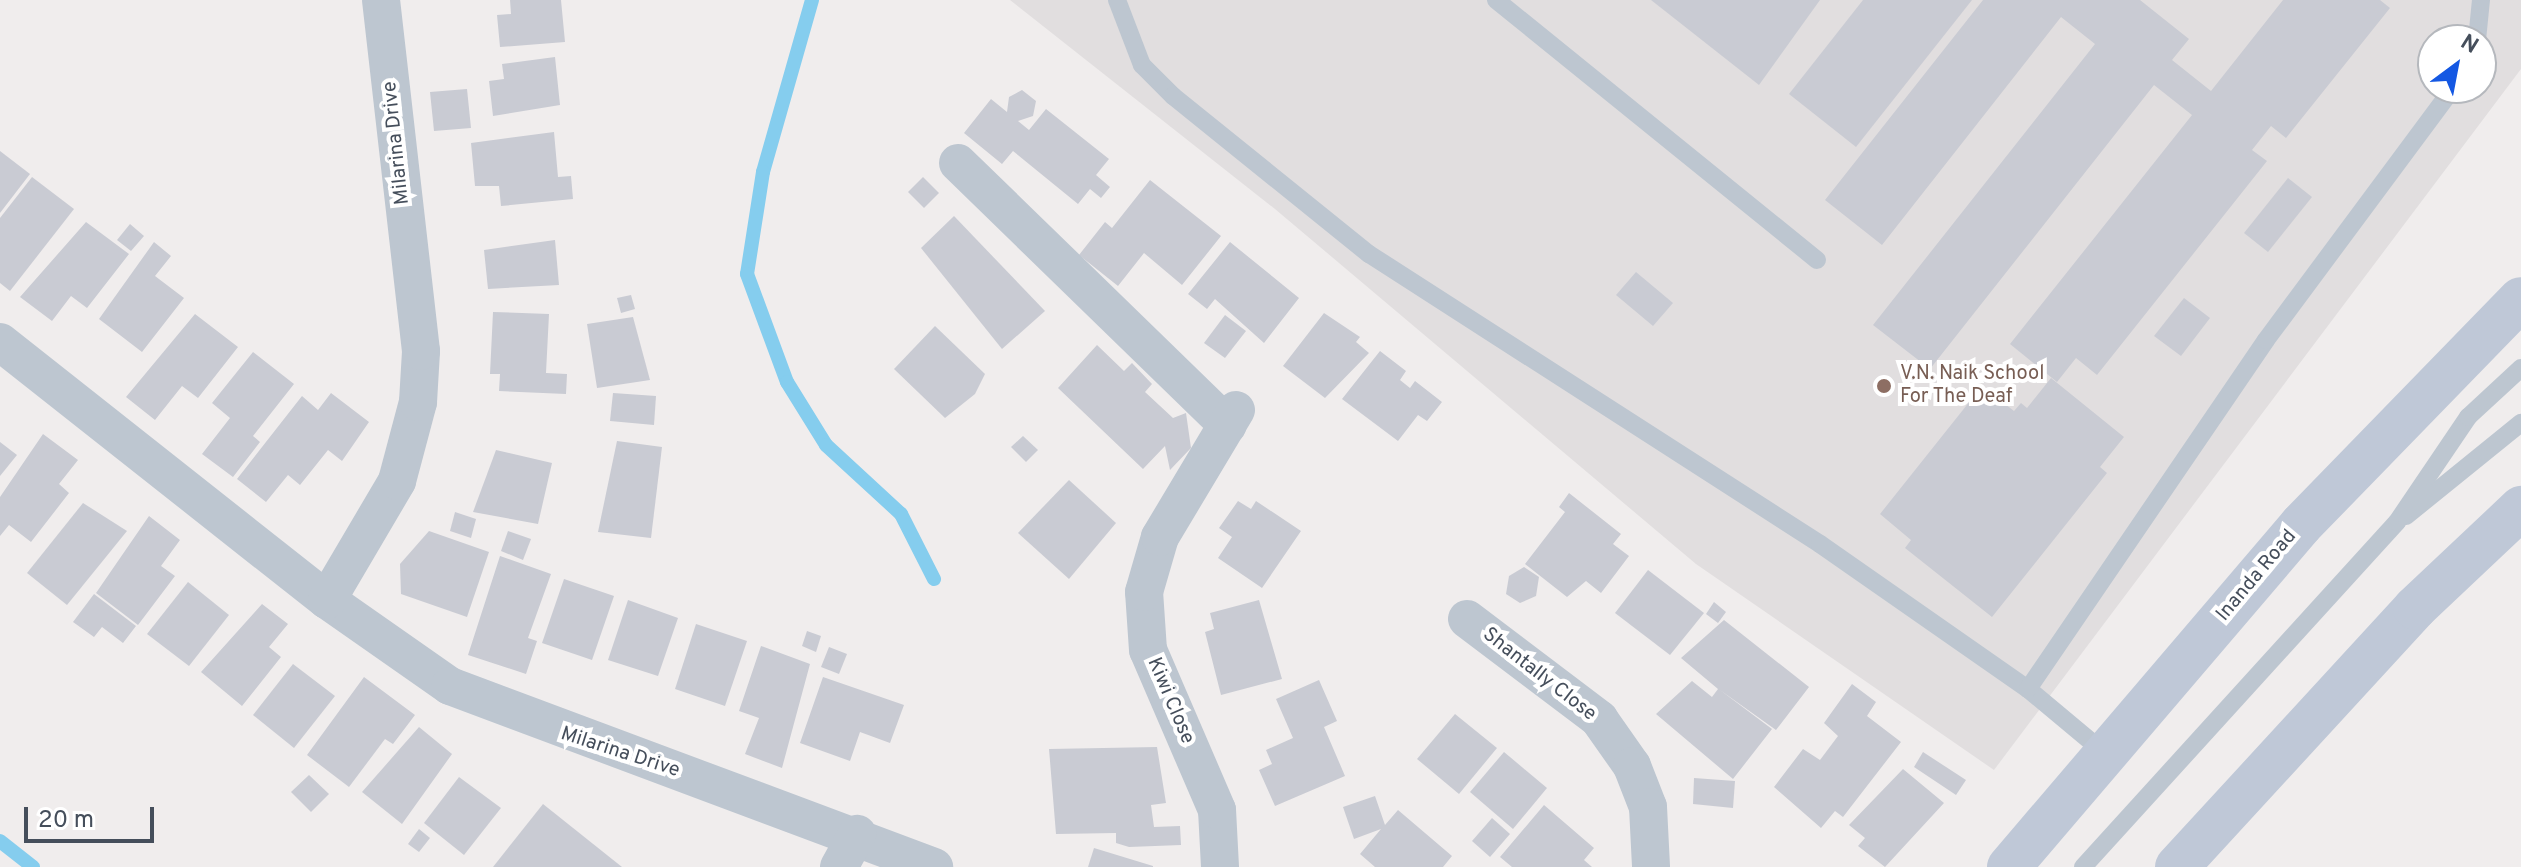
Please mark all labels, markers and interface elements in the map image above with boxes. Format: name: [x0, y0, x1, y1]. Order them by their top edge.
north arrow: [2417, 24, 2497, 104]
text: N: [2455, 29, 2483, 61]
street label: Milarina Drive: [379, 80, 415, 206]
place label: V.N. Naik School For The Deaf: [1900, 362, 2044, 409]
marker: V.N. Naik School For The Deaf: [1875, 377, 1893, 395]
street label: Inanda Road: [2212, 525, 2302, 627]
street label: Shantally Close: [1477, 623, 1601, 727]
street label: Kiwi Close: [1141, 654, 1199, 748]
street label: Milarina Drive: [557, 722, 683, 784]
scale bar: [28, 791, 158, 841]
text: 20 m: [38, 806, 94, 836]

